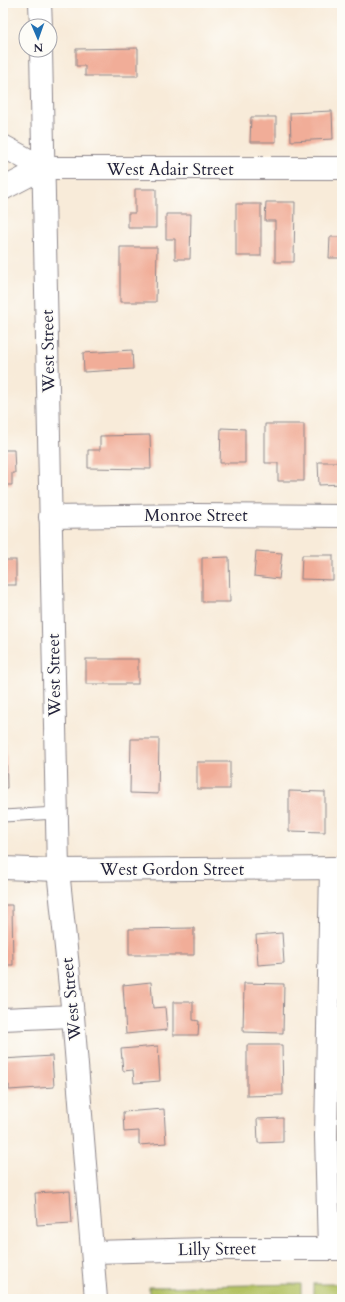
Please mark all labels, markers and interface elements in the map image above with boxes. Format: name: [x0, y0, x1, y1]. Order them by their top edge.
north arrow: [18, 18, 58, 58]
text: N: [33, 40, 43, 55]
street label: West Adair Street: [105, 158, 234, 181]
street label: West Street: [36, 309, 60, 394]
street label: Monroe Street: [144, 504, 248, 527]
street label: West Street: [42, 633, 66, 718]
street label: West Gordon Street: [99, 858, 245, 881]
street label: West Street: [55, 956, 87, 1042]
street label: Lilly Street: [178, 1237, 257, 1261]

